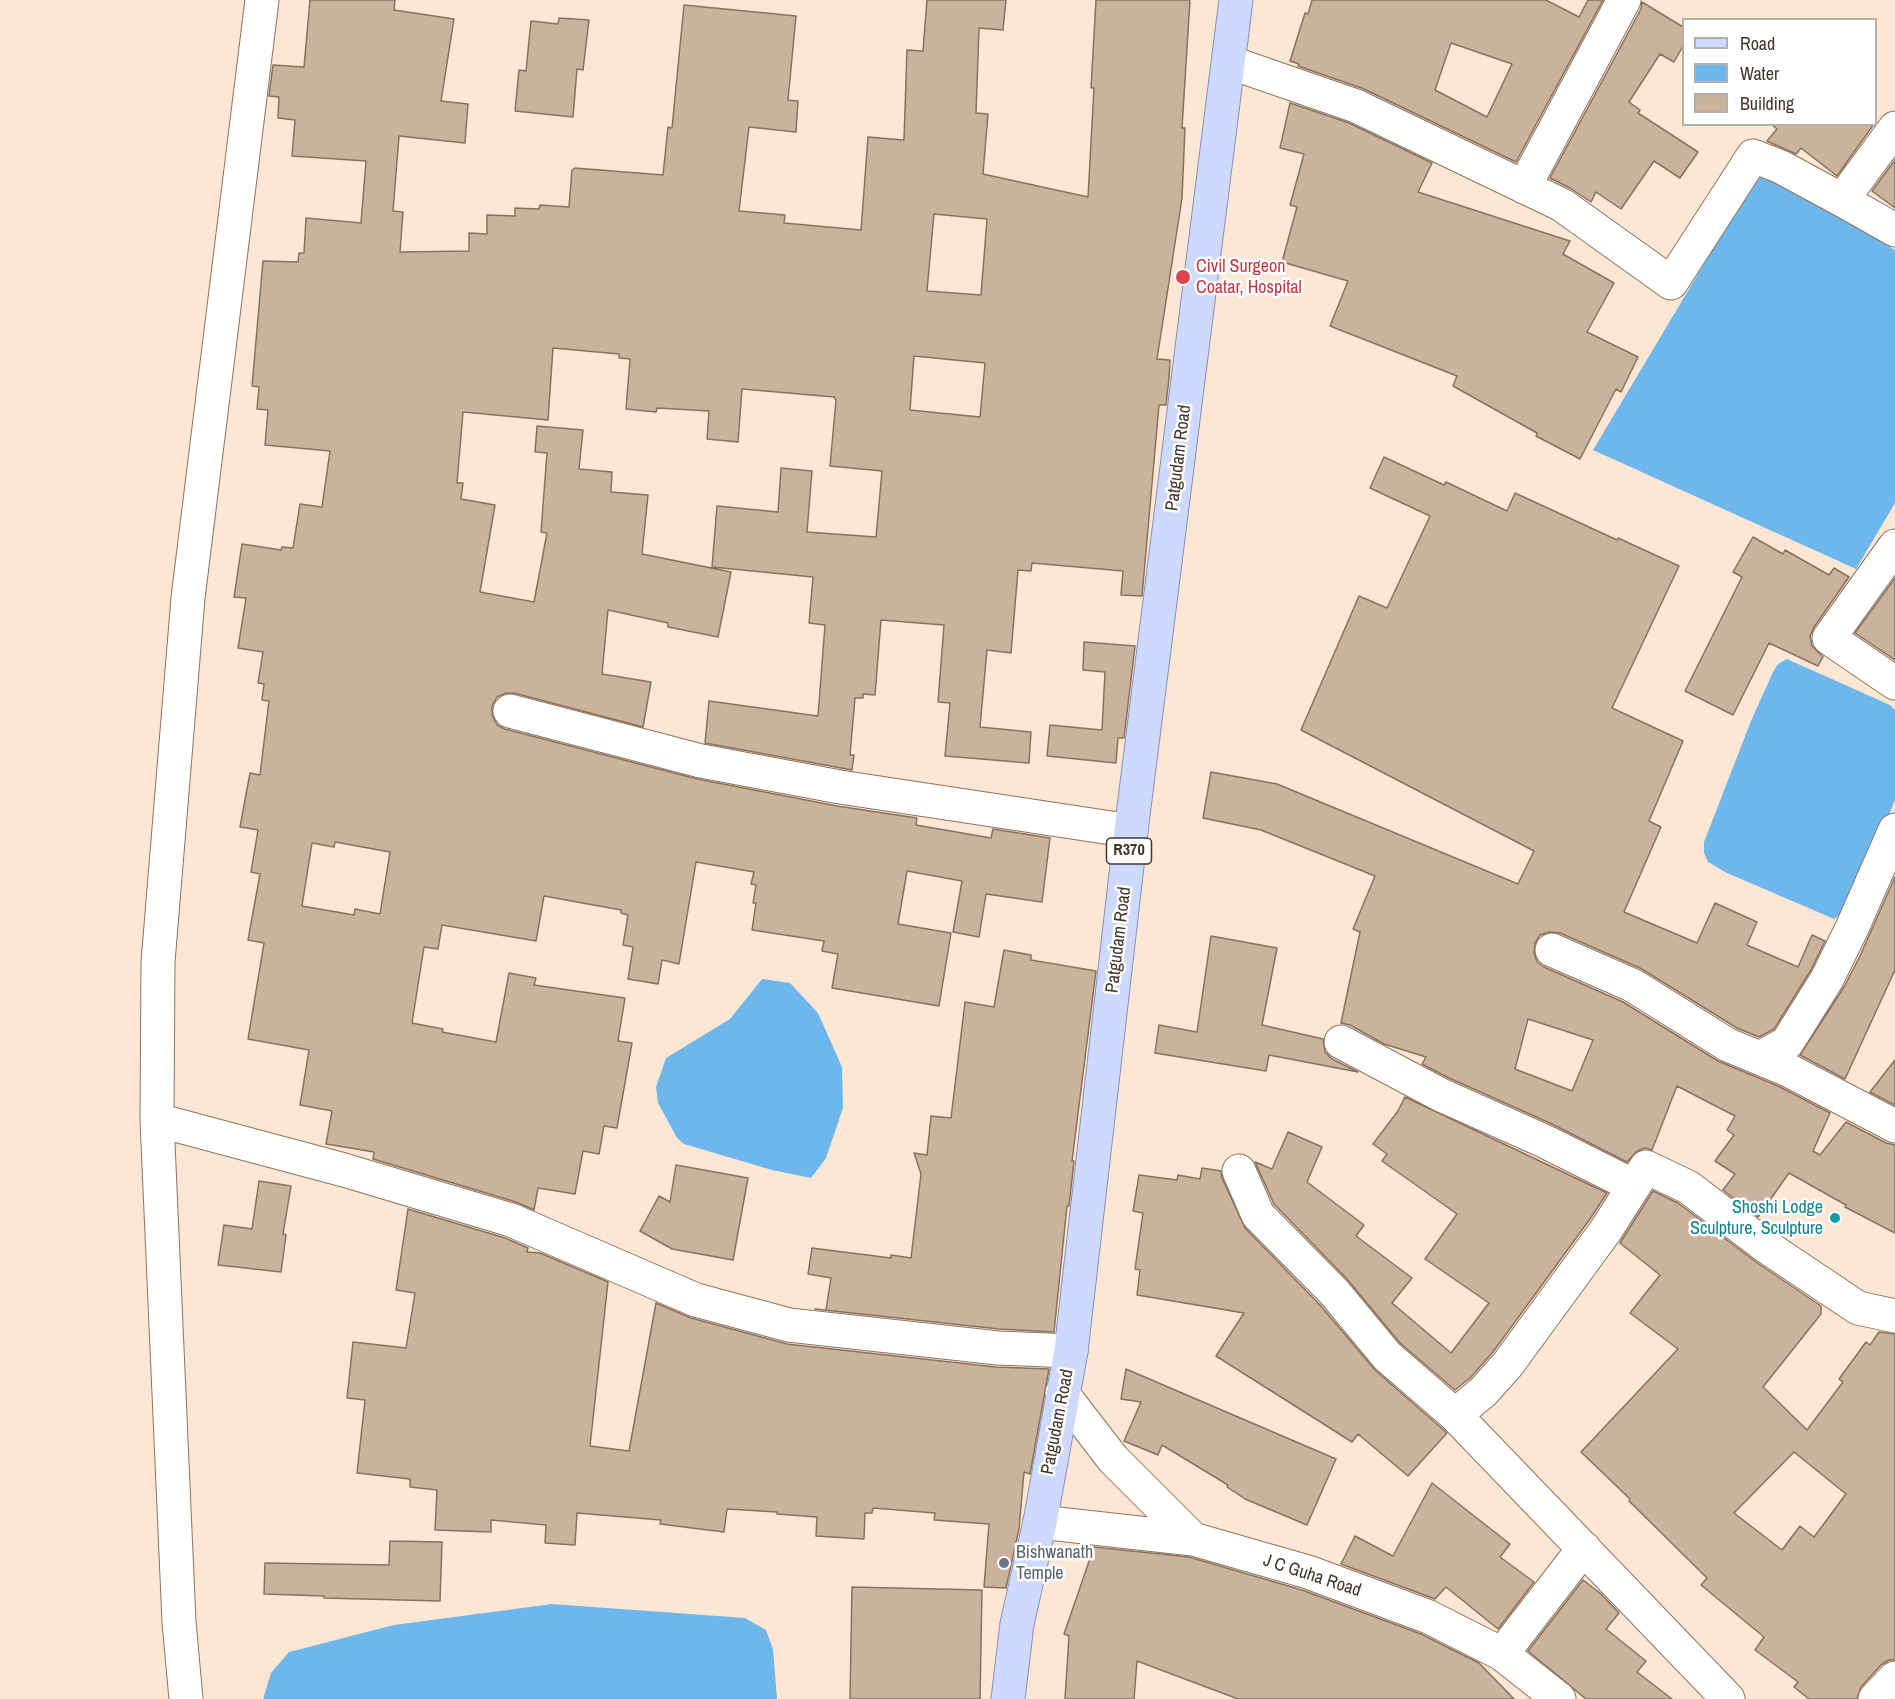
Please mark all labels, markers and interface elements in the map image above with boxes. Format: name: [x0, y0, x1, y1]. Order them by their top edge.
legend: [1682, 18, 1877, 126]
text: Road: [1740, 31, 1775, 56]
text: Water: [1740, 61, 1779, 86]
text: Building: [1740, 91, 1794, 116]
place label: Civil Surgeon Coatar, Hospital: [1196, 256, 1302, 298]
marker: Civil Surgeon Coatar, Hospital: [1174, 268, 1192, 286]
street label: Patgudam Road: [1162, 404, 1196, 512]
road number: R370: [1106, 838, 1152, 864]
street label: Patgudam Road: [1102, 886, 1136, 994]
place label: Shoshi Lodge Sculpture, Sculpture: [1690, 1197, 1823, 1240]
marker: Shoshi Lodge Sculpture, Sculpture: [1828, 1211, 1842, 1225]
street label: Patgudam Road: [1037, 1368, 1079, 1476]
place label: Bishwanath Temple: [1016, 1542, 1093, 1584]
street label: J C Guha Road: [1260, 1550, 1364, 1602]
marker: Bishwanath Temple: [997, 1556, 1011, 1570]

